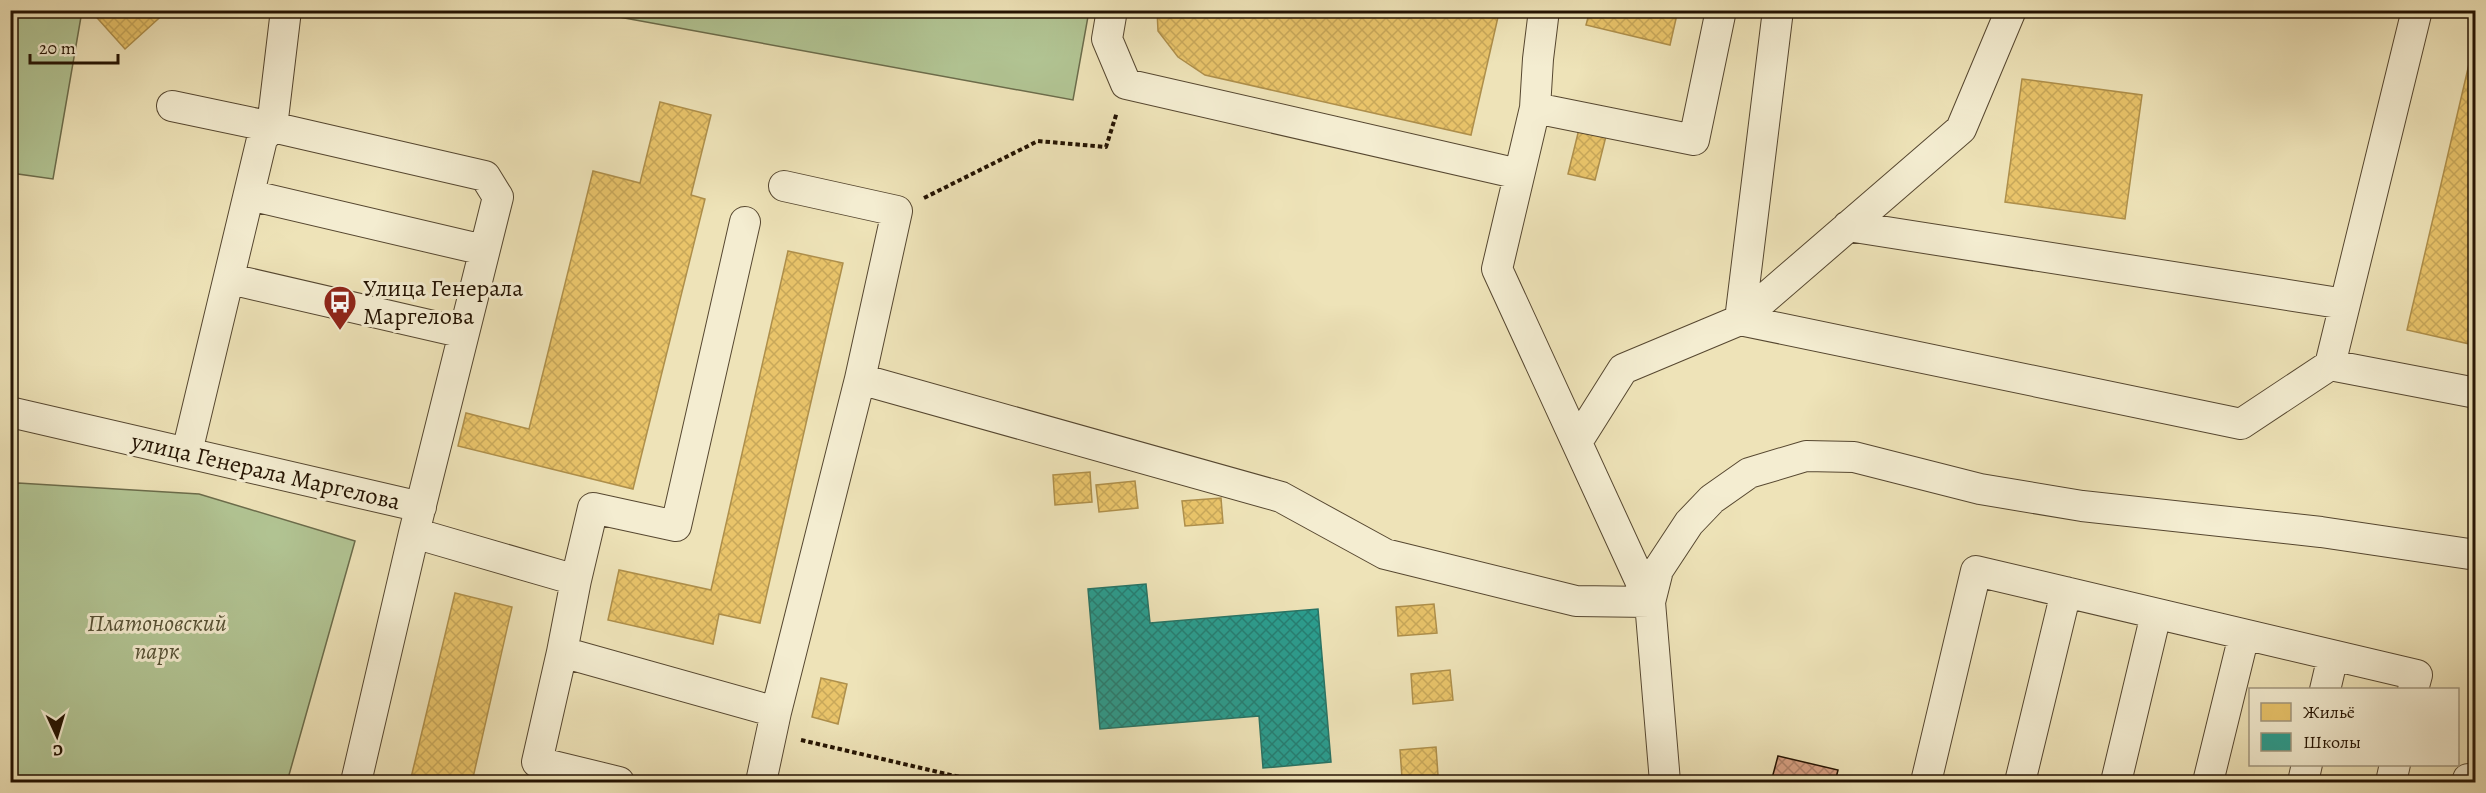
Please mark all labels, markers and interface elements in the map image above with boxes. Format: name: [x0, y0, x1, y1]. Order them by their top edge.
scale bar: [30, 27, 118, 65]
text: 20 m: [39, 36, 76, 60]
place label: Улица Генерала Маргелова: [363, 272, 523, 332]
bus stop icon: Улица Генерала Маргелова: [322, 284, 358, 331]
street label: улица Генерала Маргелова: [128, 424, 403, 517]
park label: Платоновский парк: [87, 607, 227, 667]
legend: [2249, 688, 2459, 766]
text: Жильё: [2303, 700, 2355, 724]
north arrow: [27, 706, 87, 766]
text: Школы: [2303, 730, 2361, 754]
text: С: [52, 739, 64, 761]

